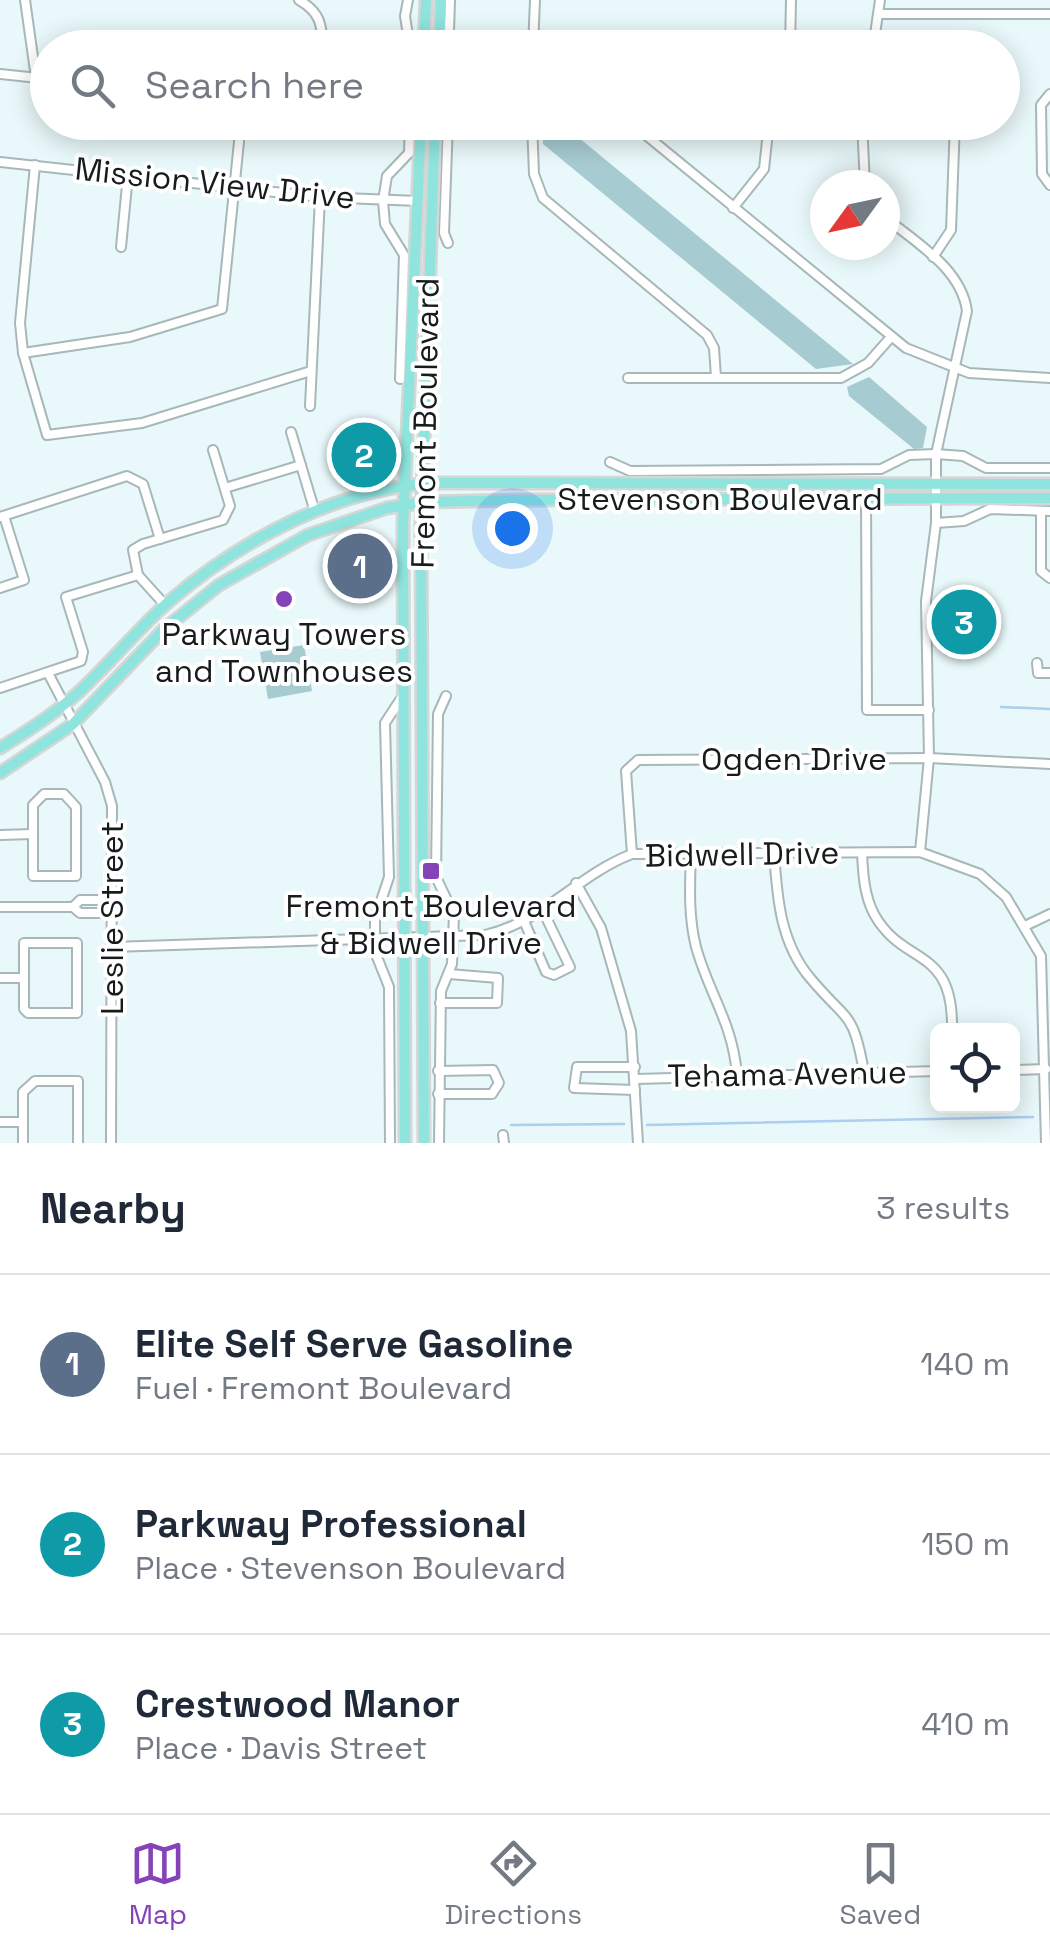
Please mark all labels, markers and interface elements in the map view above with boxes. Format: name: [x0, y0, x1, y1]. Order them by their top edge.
search box: [30, 30, 1020, 140]
icon: search: [65, 58, 120, 113]
text: Search here: [145, 61, 364, 109]
street label: Mission View Drive: [73, 148, 357, 218]
north arrow: [810, 170, 900, 260]
street label: Fremont Boulevard: [402, 277, 448, 569]
pin: 2: [332, 418, 396, 492]
street label: Stevenson Boulevard: [557, 479, 883, 519]
your location: [487, 503, 538, 554]
pin: 1: [328, 528, 392, 604]
pin: 3: [932, 584, 996, 660]
marker: Parkway Towers and Townhouses: [273, 588, 295, 610]
place label: Parkway Towers and Townhouses: [155, 614, 413, 691]
street label: Ogden Drive: [701, 739, 887, 779]
street label: Leslie Street: [92, 821, 132, 1015]
street label: Bidwell Drive: [644, 832, 840, 876]
marker: Fremont Boulevard & Bidwell Drive: [420, 860, 442, 882]
place label: Fremont Boulevard & Bidwell Drive: [285, 886, 577, 963]
map controls: [930, 1023, 1020, 1113]
button: locate: [930, 1023, 1020, 1113]
street label: Tehama Avenue: [667, 1052, 907, 1096]
text: Nearby: [40, 1182, 186, 1235]
text: 3 results: [876, 1188, 1010, 1228]
text: Elite Self Serve Gasoline: [135, 1320, 573, 1368]
text: 1: [65, 1344, 80, 1384]
text: 140 m: [920, 1344, 1010, 1384]
text: Fuel · Fremont Boulevard: [135, 1368, 512, 1408]
text: Parkway Professional: [135, 1500, 527, 1548]
text: 2: [63, 1524, 82, 1564]
text: 150 m: [921, 1524, 1010, 1564]
text: Place · Stevenson Boulevard: [135, 1548, 566, 1588]
text: Crestwood Manor: [135, 1680, 460, 1728]
text: 3: [63, 1704, 82, 1744]
text: 410 m: [921, 1704, 1010, 1744]
text: Place · Davis Street: [135, 1728, 427, 1768]
tab: Map: [129, 1836, 187, 1932]
tab: Directions: [445, 1836, 582, 1932]
tab: Saved: [840, 1836, 921, 1932]

